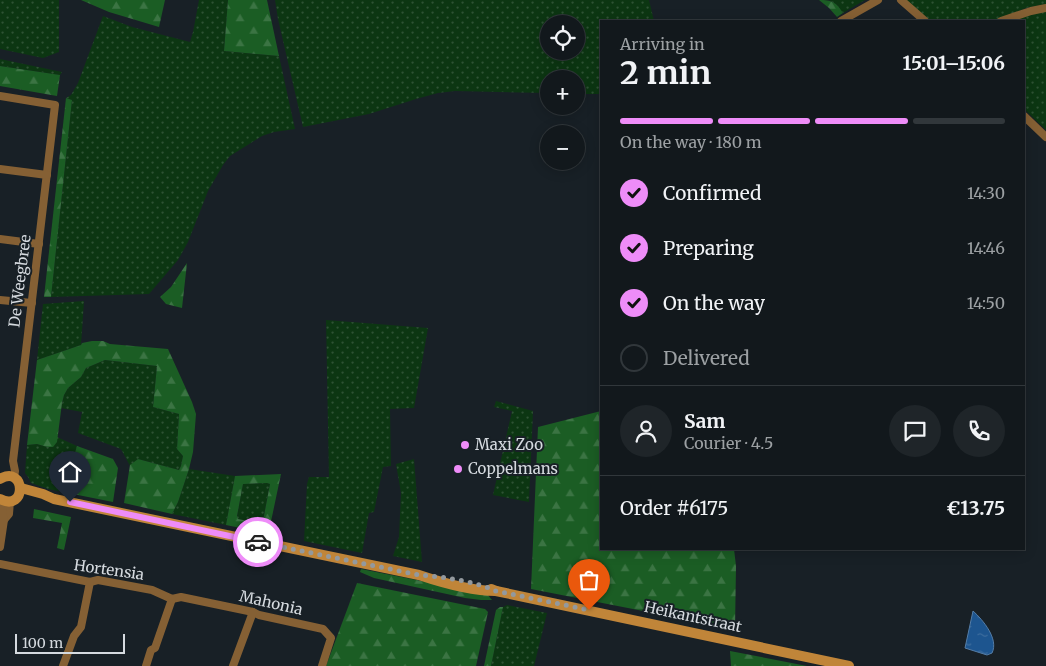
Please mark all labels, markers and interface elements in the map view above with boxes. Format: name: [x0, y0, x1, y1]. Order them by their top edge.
map controls: [540, 15, 585, 170]
button: locate: [540, 15, 585, 60]
text: Arriving in: [620, 34, 705, 54]
text: 15:01–15:06: [903, 51, 1005, 75]
text: 2 min: [620, 53, 711, 93]
button: +: [540, 70, 585, 115]
button: −: [540, 125, 585, 170]
text: On the way · 180 m: [620, 132, 762, 152]
icon: check: [620, 179, 648, 207]
text: Confirmed: [663, 181, 761, 205]
text: 14:30: [967, 183, 1005, 203]
street label: De Weegbree: [4, 233, 35, 329]
icon: check: [620, 234, 648, 262]
text: Preparing: [663, 236, 754, 260]
text: 14:46: [967, 238, 1005, 258]
icon: check: [620, 289, 648, 317]
text: On the way: [663, 291, 765, 315]
text: 14:50: [967, 293, 1005, 313]
text: Delivered: [663, 346, 750, 370]
button: person: [620, 405, 672, 457]
button: chat: [889, 405, 941, 457]
button: phone: [953, 405, 1005, 457]
text: Sam: [684, 409, 725, 433]
text: Courier · 4.5: [684, 433, 773, 453]
place label: Maxi Zoo: [475, 435, 543, 454]
marker: Maxi Zoo: [459, 439, 471, 451]
pin: [49, 451, 91, 502]
icon: home: [56, 458, 84, 486]
place label: Coppelmans: [468, 459, 558, 478]
marker: Coppelmans: [452, 463, 464, 475]
text: Order #6175: [620, 496, 728, 520]
text: €13.75: [946, 496, 1005, 520]
courier: [233, 517, 283, 567]
icon: car: [244, 528, 272, 556]
street label: Hortensia: [73, 555, 145, 584]
pin: [568, 559, 610, 610]
icon: bag: [575, 566, 603, 594]
street label: Mahonia: [238, 586, 305, 619]
street label: Heikantstraat: [643, 597, 744, 636]
scale bar: [15, 631, 125, 654]
text: 100 m: [22, 634, 63, 652]

